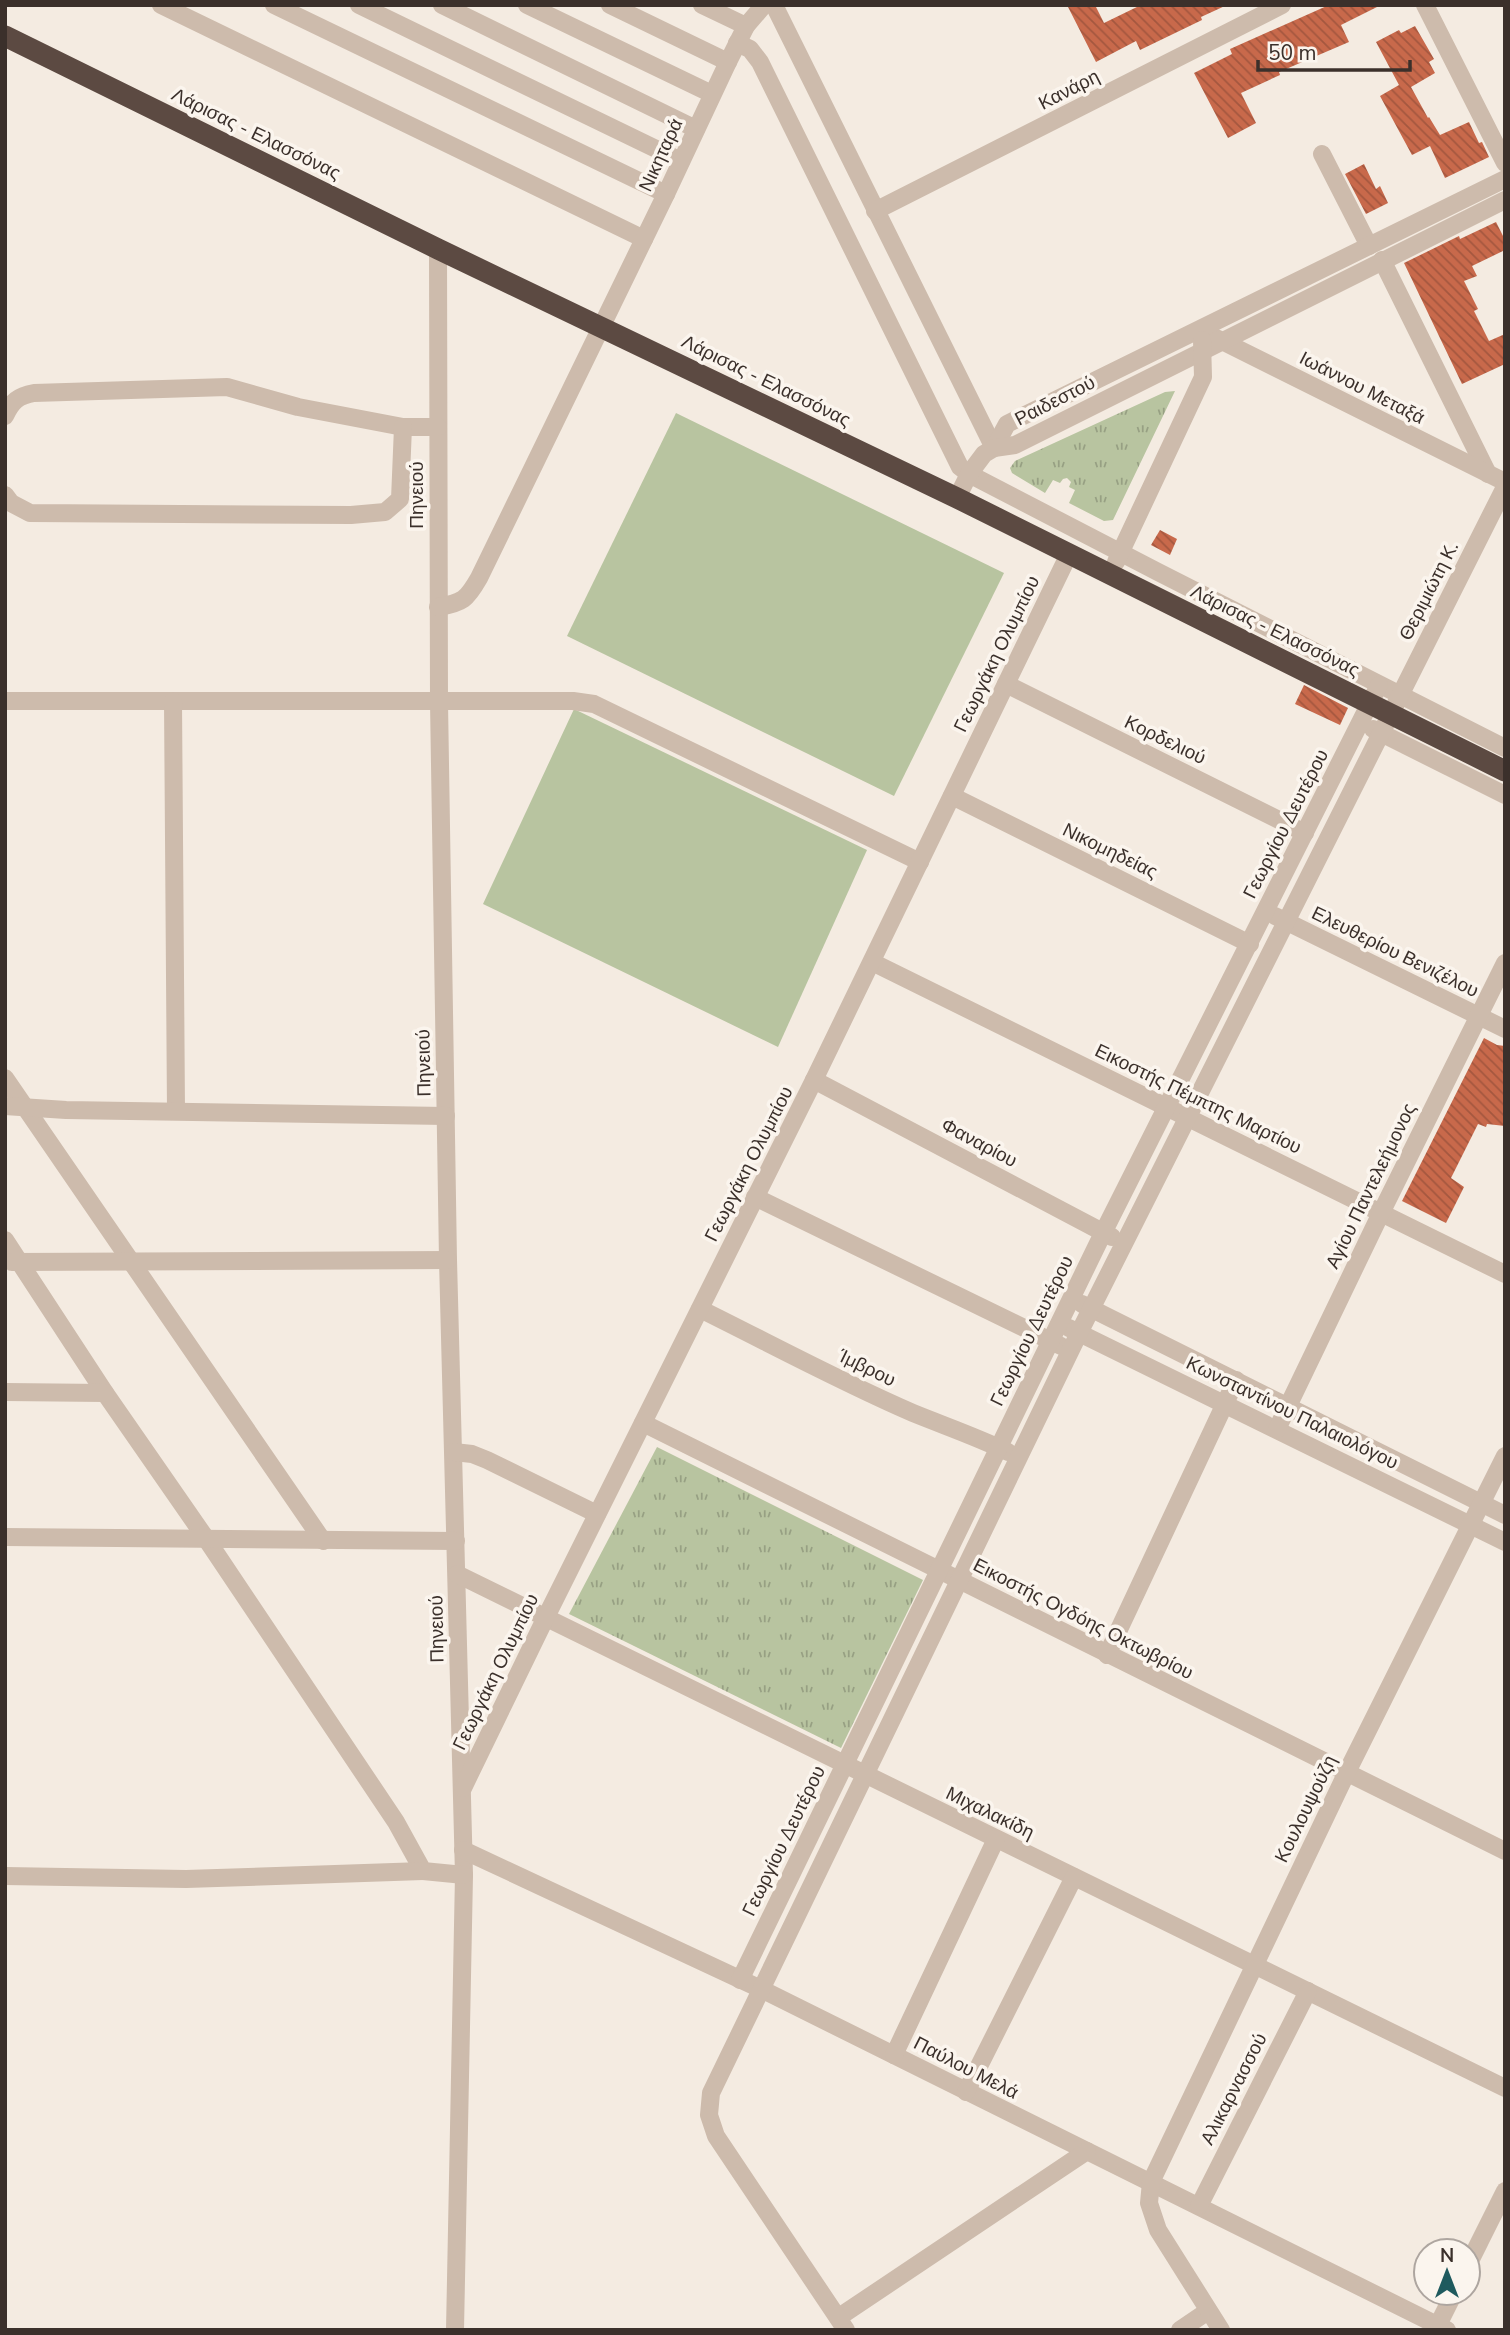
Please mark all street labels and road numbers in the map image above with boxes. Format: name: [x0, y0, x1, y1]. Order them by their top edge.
street label: Κανάρη: [1034, 64, 1104, 116]
street label: Λάρισας - Ελασσόνας: [167, 82, 345, 186]
street label: Νικηταρά: [633, 114, 689, 196]
street label: Λάρισας - Ελασσόνας: [677, 329, 855, 433]
street label: Ιωάννου Μεταξά: [1295, 345, 1429, 431]
street label: Ραιδεστού: [1010, 370, 1100, 432]
street label: Πηνειού: [404, 461, 430, 529]
street label: Θεριμιώτη Κ.: [1393, 537, 1465, 645]
street label: Γεωργάκη Ολυμπίου: [948, 571, 1046, 737]
street label: Λάρισας - Ελασσόνας: [1186, 579, 1364, 683]
street label: Κορδελιού: [1120, 709, 1210, 771]
street label: Γεωργίου Δευτέρου: [1237, 745, 1335, 903]
street label: Νικομηδείας: [1058, 817, 1162, 885]
street label: Ελευθερίου Βενιζέλου: [1307, 900, 1483, 1004]
street label: Πηνειού: [410, 1029, 438, 1097]
street label: Εικοστής Πέμπτης Μαρτίου: [1090, 1038, 1306, 1160]
street label: Γεωργάκη Ολυμπίου: [699, 1082, 799, 1246]
street label: Αγίου Παντελεήμονος: [1320, 1099, 1422, 1273]
street label: Φαναρίου: [936, 1112, 1022, 1174]
street label: Γεωργίου Δευτέρου: [984, 1251, 1080, 1411]
street label: Ίμβρου: [833, 1343, 900, 1393]
street label: Κωνσταντίνου Παλαιολόγου: [1182, 1350, 1402, 1476]
street label: Εικοστής Ογδόης Οκτωβρίου: [968, 1552, 1198, 1686]
street label: Γεωργάκη Ολυμπίου: [447, 1589, 545, 1755]
street label: Πηνειού: [423, 1595, 451, 1663]
street label: Κουλουψούζη: [1269, 1751, 1343, 1867]
street label: Γεωργίου Δευτέρου: [736, 1761, 832, 1921]
street label: Μιχαλακίδη: [941, 1780, 1039, 1846]
street label: Αλικαρνασσού: [1195, 2029, 1273, 2149]
street label: Παύλου Μελά: [909, 2030, 1023, 2106]

